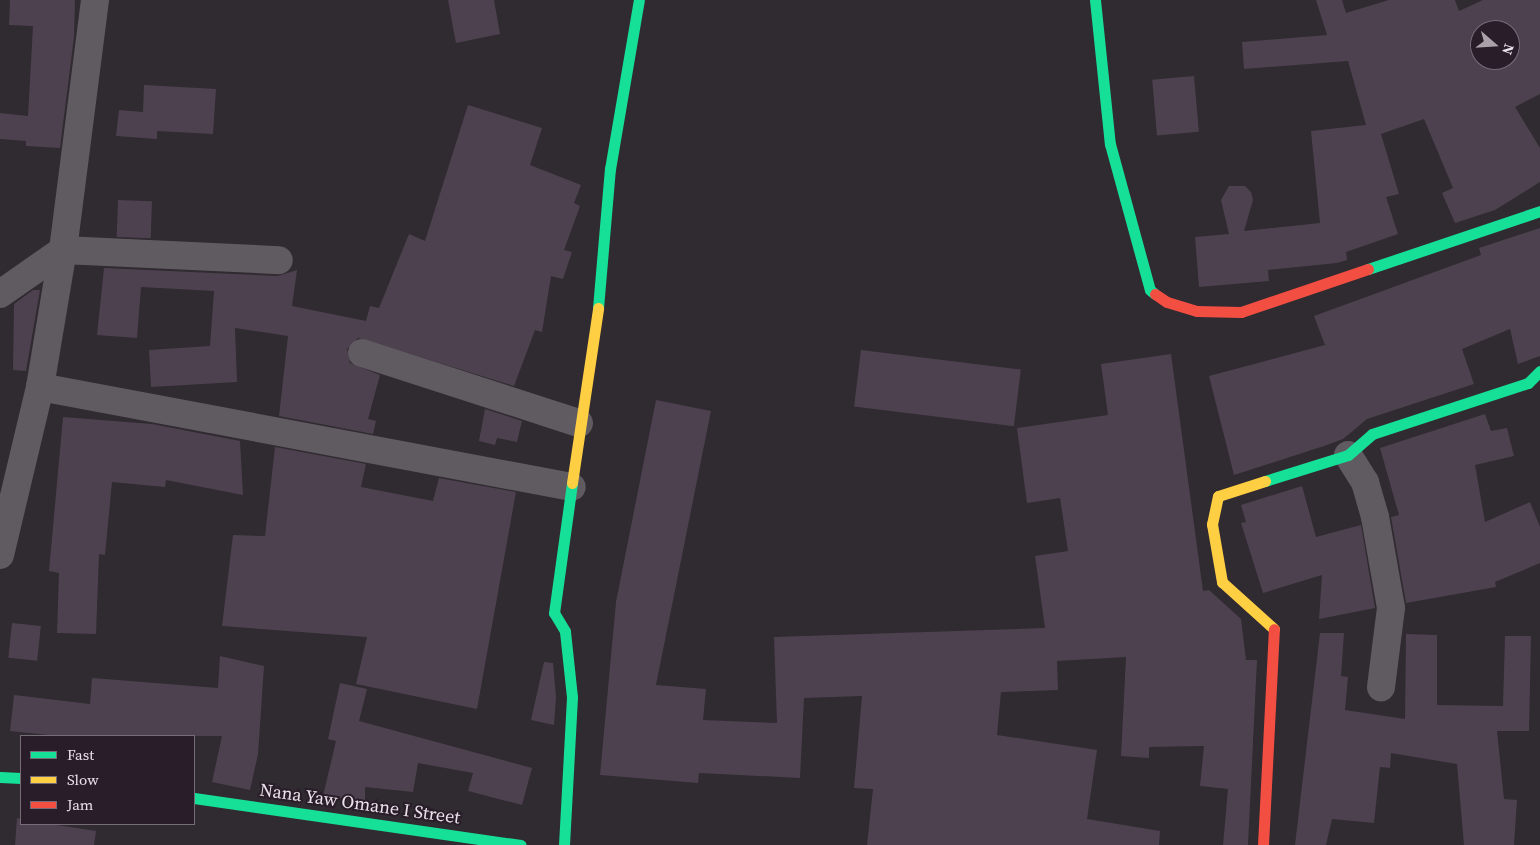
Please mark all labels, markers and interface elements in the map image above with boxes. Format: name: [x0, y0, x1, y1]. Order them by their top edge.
north arrow: [1470, 20, 1520, 70]
text: N: [1497, 41, 1519, 58]
legend: [20, 735, 195, 825]
text: Fast: [67, 744, 94, 765]
text: Slow: [67, 769, 99, 790]
street label: Nana Yaw Omane I Street: [258, 779, 462, 829]
text: Jam: [67, 794, 93, 815]

